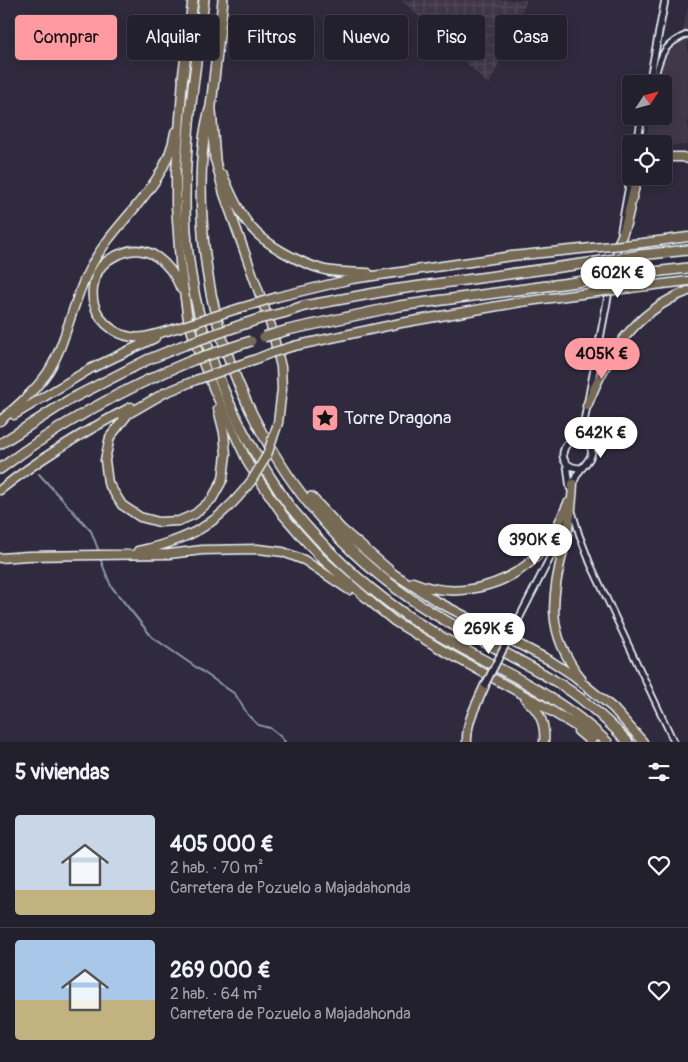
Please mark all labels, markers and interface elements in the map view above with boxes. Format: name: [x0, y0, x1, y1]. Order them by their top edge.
chip: Comprar: [15, 15, 117, 60]
chip: Alquilar: [127, 15, 219, 60]
chip: Filtros: [229, 15, 314, 60]
chip: Nuevo: [324, 15, 408, 60]
chip: Piso: [418, 15, 485, 60]
chip: Casa: [495, 15, 567, 60]
north arrow: [622, 75, 672, 125]
map controls: [622, 75, 672, 185]
button: locate: [622, 135, 672, 185]
pin: 602K €: [577, 256, 659, 299]
text: 602K €: [592, 263, 644, 283]
pin: 405K €: [561, 338, 643, 380]
text: 405K €: [576, 344, 628, 364]
place icon: Torre Dragona: [310, 403, 340, 433]
place label: Torre Dragona: [344, 407, 451, 430]
pin: 642K €: [560, 416, 642, 459]
text: 642K €: [575, 423, 627, 443]
pin: 390K €: [494, 524, 576, 566]
text: 390K €: [509, 530, 561, 550]
pin: 269K €: [448, 612, 530, 655]
text: 269K €: [464, 619, 514, 639]
icon: filters: [645, 758, 673, 786]
text: 5 viviendas: [15, 759, 109, 786]
text: 405 000 €: [170, 831, 274, 858]
icon: home: [55, 835, 115, 895]
icon: heart: [645, 851, 673, 879]
text: 2 hab. · 70 m²: [170, 858, 263, 878]
text: Carretera de Pozuelo a Majadahonda: [170, 878, 411, 898]
text: 269 000 €: [170, 957, 271, 984]
icon: home: [55, 960, 115, 1020]
icon: heart: [645, 976, 673, 1004]
text: 2 hab. · 64 m²: [170, 984, 263, 1004]
text: Carretera de Pozuelo a Majadahonda: [170, 1004, 411, 1024]

